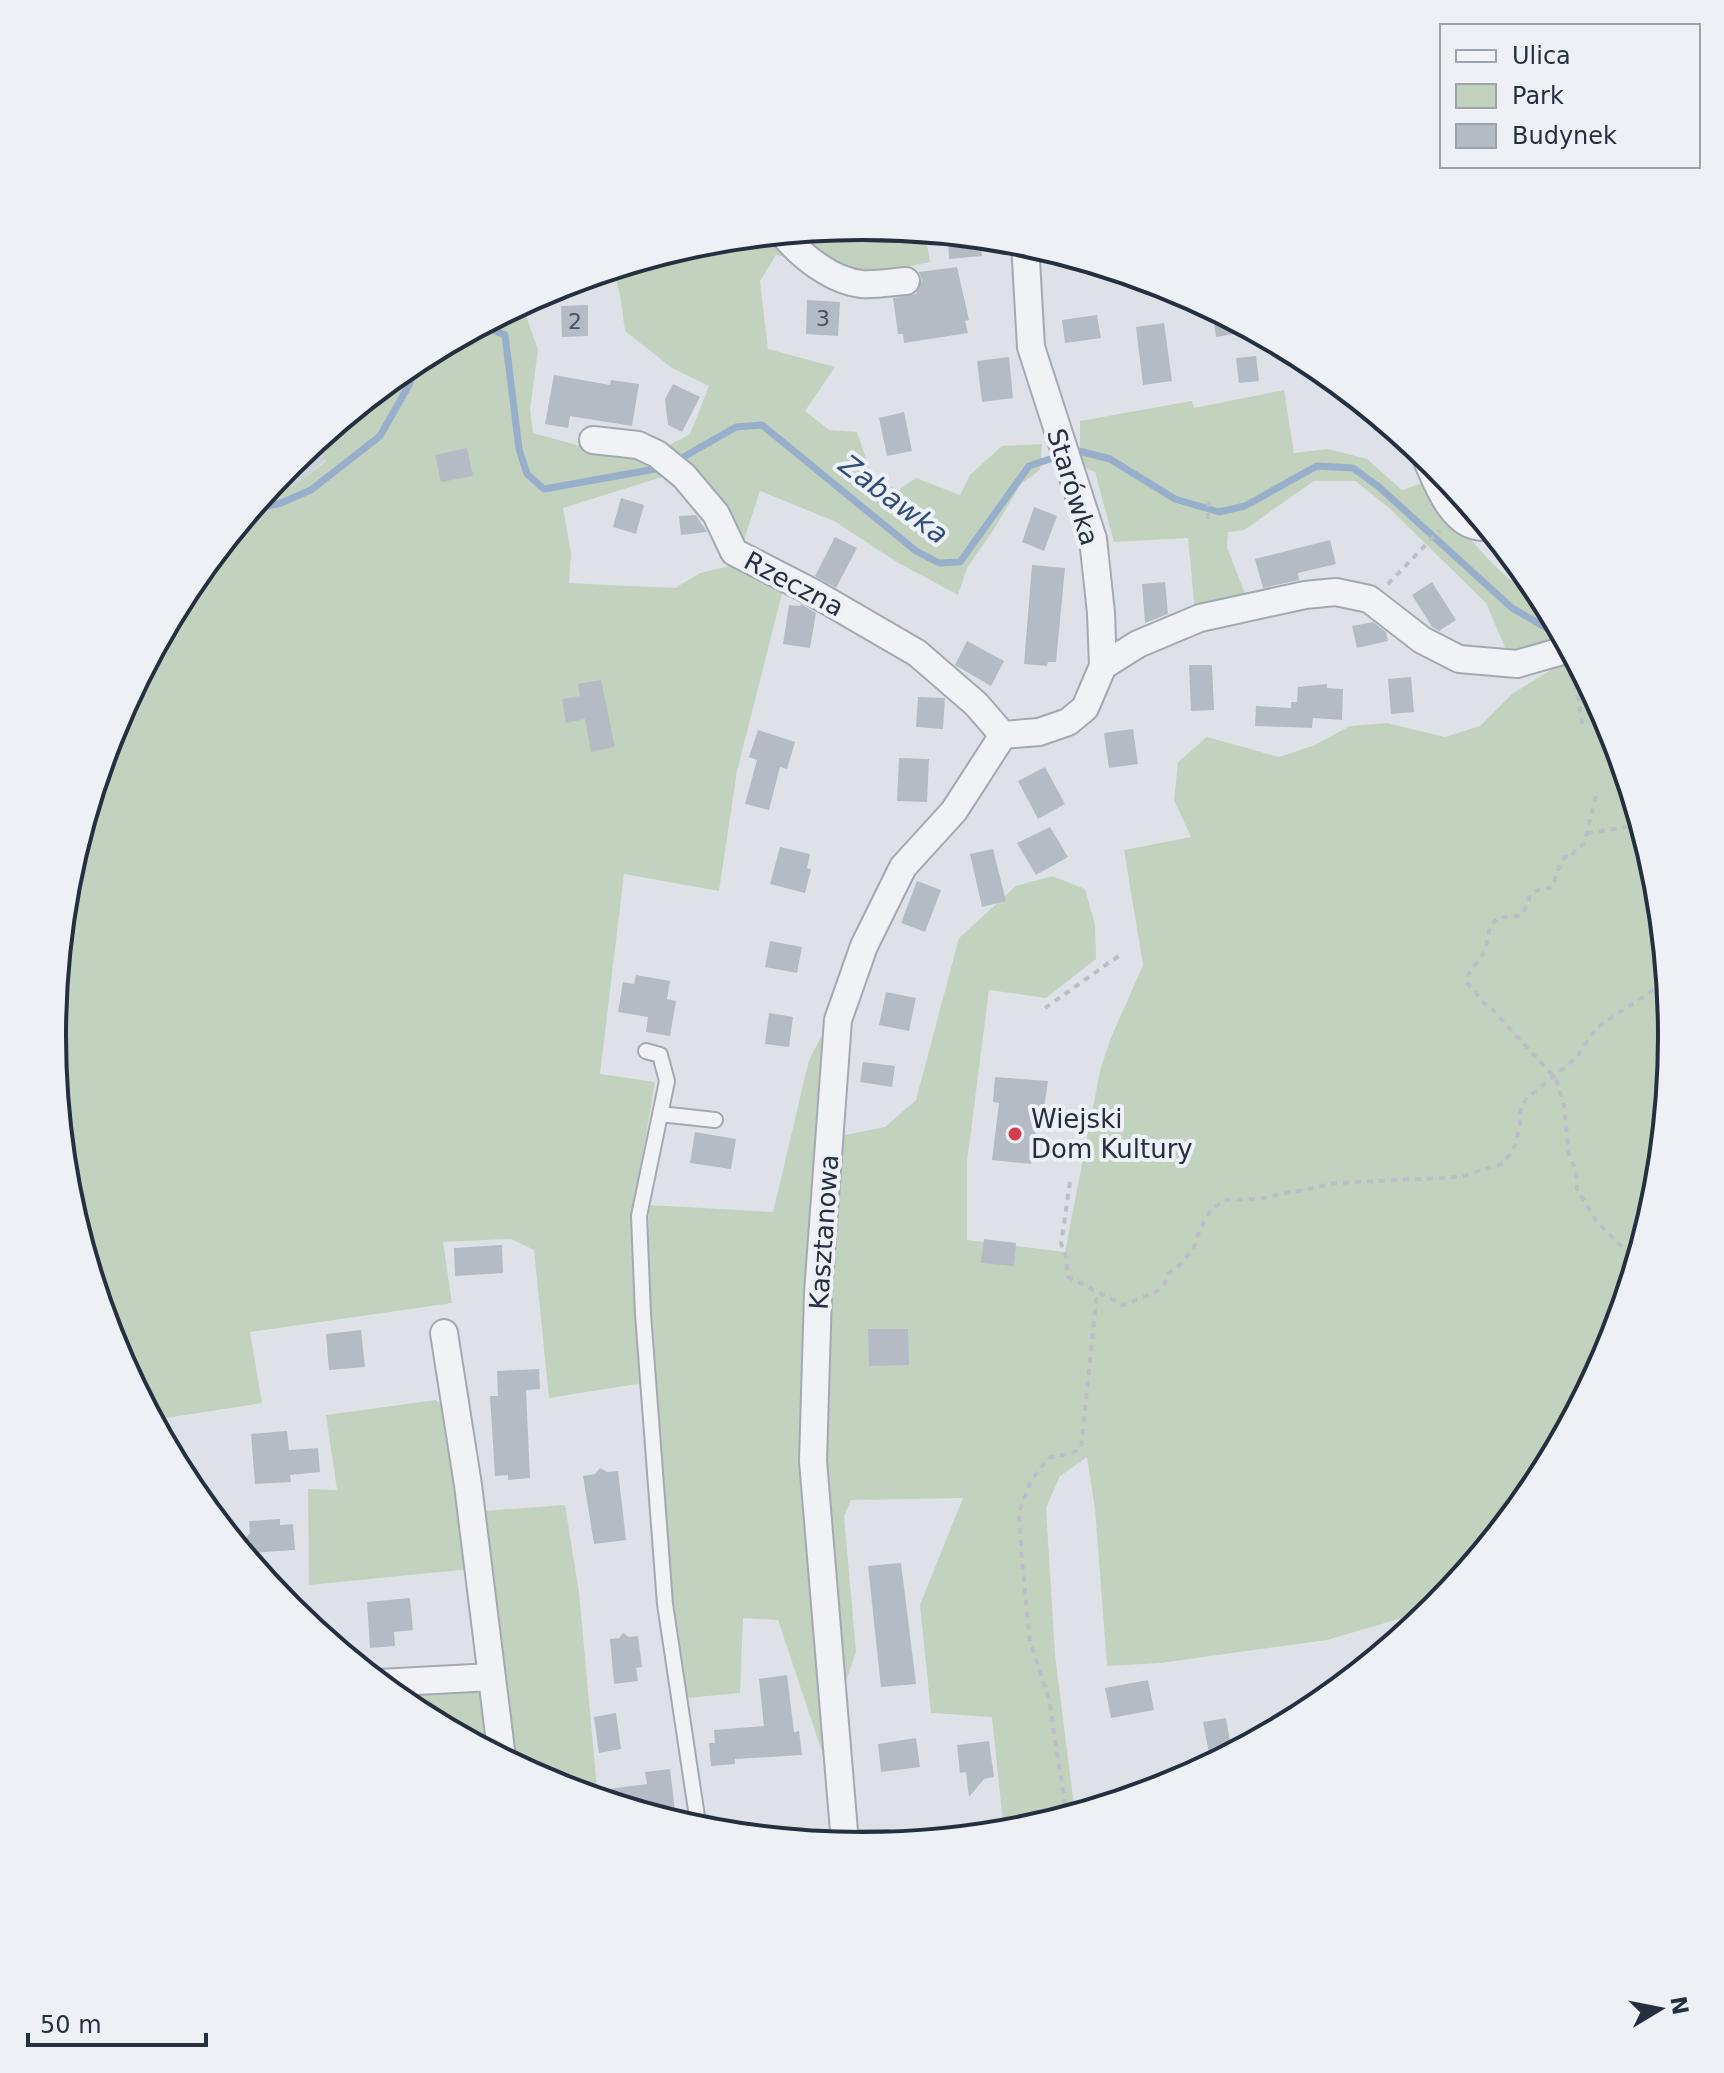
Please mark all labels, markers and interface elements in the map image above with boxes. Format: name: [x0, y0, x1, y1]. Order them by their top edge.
legend: [1440, 24, 1700, 168]
text: Ulica: [1512, 42, 1571, 70]
text: Park: [1512, 82, 1564, 110]
text: Budynek: [1512, 122, 1617, 150]
house number: 3: [816, 306, 830, 331]
house number: 2: [568, 309, 582, 334]
street label: Starówka: [1041, 425, 1105, 549]
water label: Zabawka: [832, 447, 955, 551]
street label: Rzeczna: [739, 545, 849, 623]
place label: Wiejski Dom Kultury: [1031, 1104, 1193, 1164]
marker: Wiejski Dom Kultury: [1006, 1125, 1024, 1143]
street label: Kasztanowa: [804, 1153, 844, 1311]
north arrow: [1620, 1969, 1700, 2049]
text: N: [1665, 1994, 1693, 2017]
scale bar: [28, 1997, 206, 2047]
text: 50 m: [40, 2011, 102, 2039]

